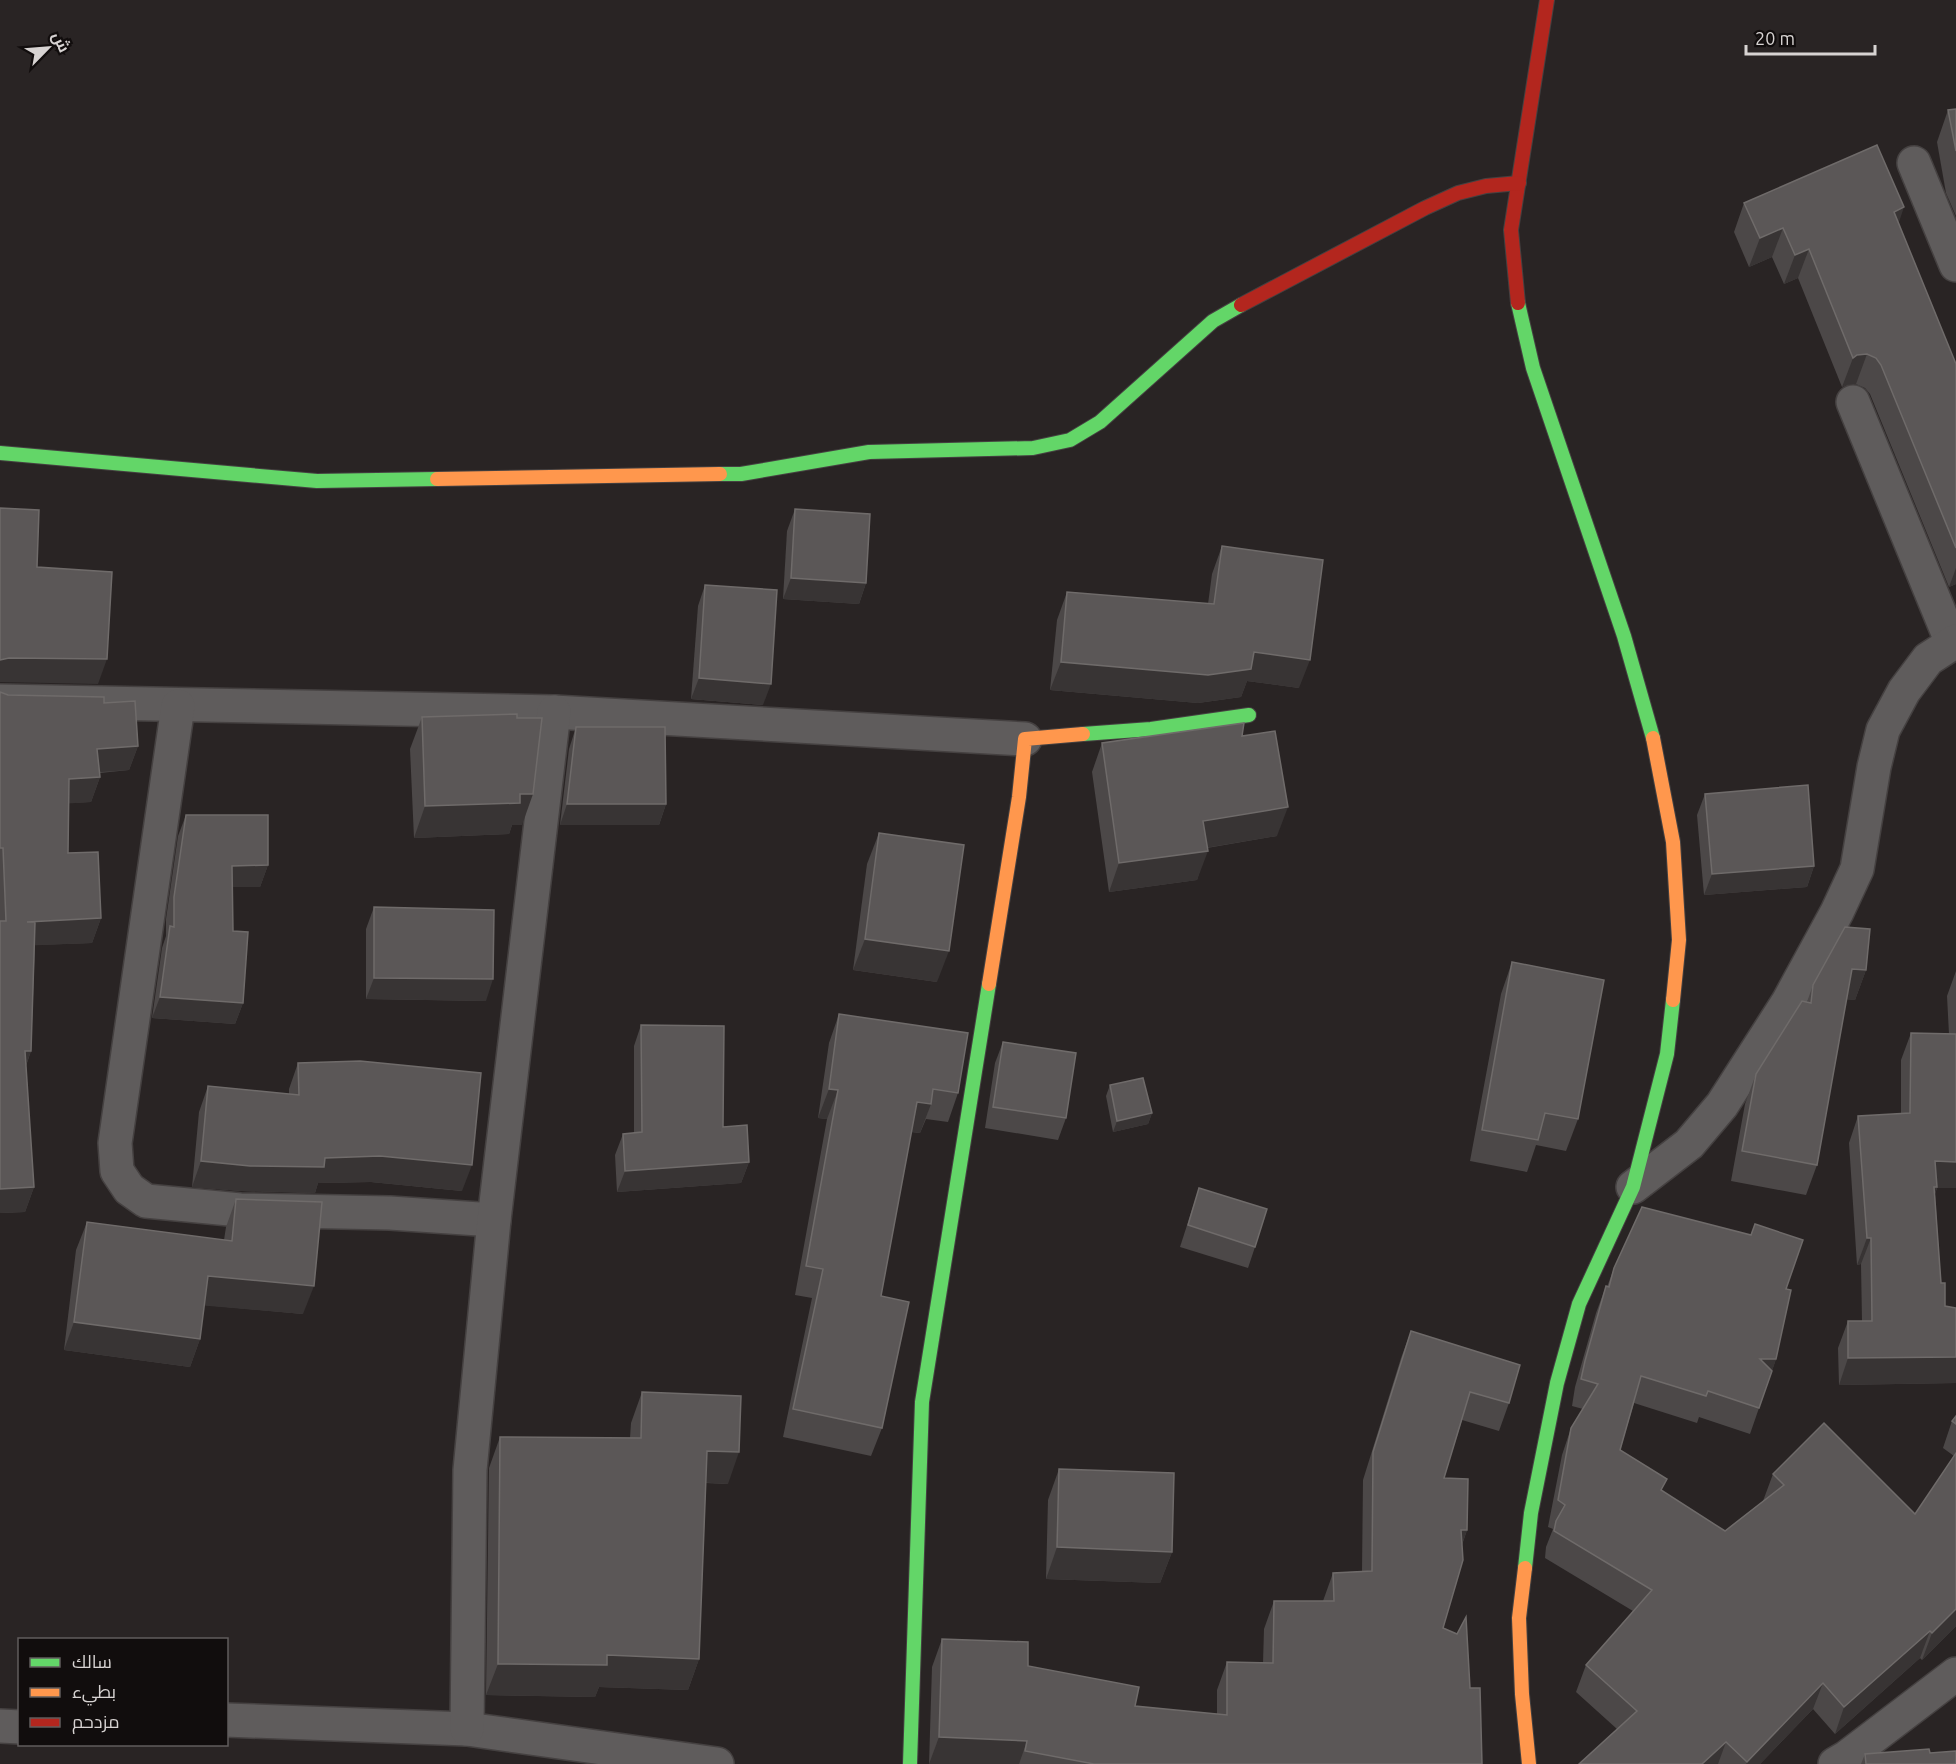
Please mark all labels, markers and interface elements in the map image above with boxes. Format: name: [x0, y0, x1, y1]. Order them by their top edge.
north arrow: [18, 18, 78, 78]
scale bar: [1746, 18, 1875, 56]
text: 20 m: [1755, 28, 1795, 48]
text: ش: [48, 29, 74, 55]
legend: [18, 1638, 228, 1746]
text: سالك: [72, 1651, 112, 1671]
text: بطيء: [72, 1681, 116, 1706]
text: مزدحم: [72, 1711, 120, 1734]

